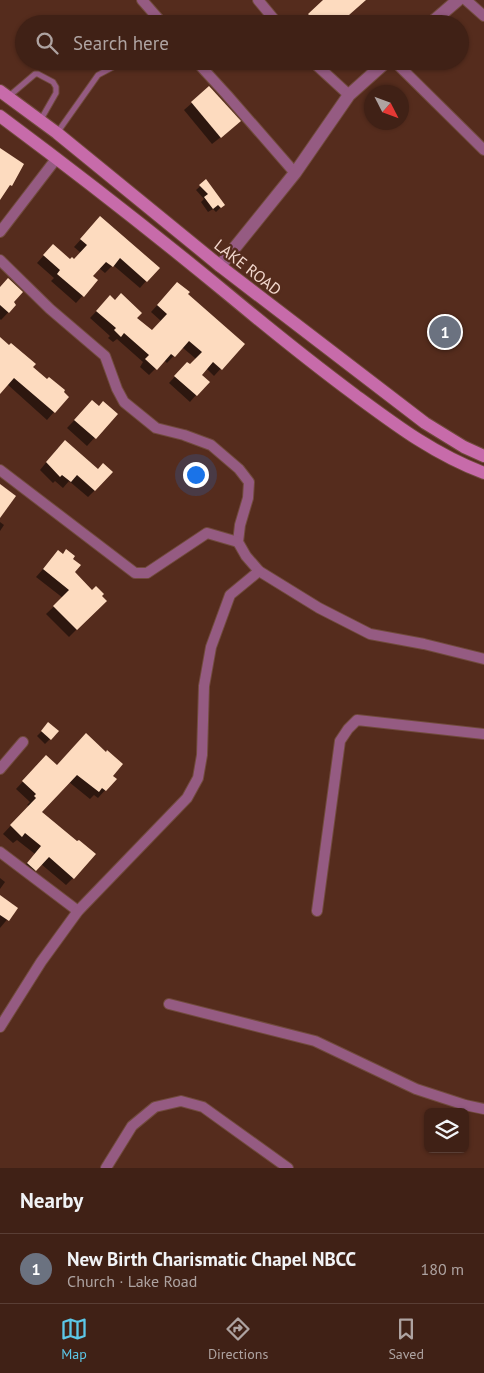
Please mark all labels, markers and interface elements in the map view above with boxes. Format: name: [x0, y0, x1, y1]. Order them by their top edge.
search box: [15, 15, 469, 70]
icon: search: [33, 29, 61, 57]
text: Search here: [73, 31, 169, 55]
north arrow: [364, 85, 409, 130]
street label: LAKE ROAD: [211, 235, 285, 299]
pin: 1: [429, 313, 461, 351]
your location: [183, 462, 209, 488]
map controls: [424, 1108, 469, 1153]
button: layers: [424, 1108, 469, 1153]
text: Nearby: [20, 1187, 83, 1214]
text: New Birth Charismatic Chapel NBCC: [67, 1247, 356, 1271]
text: 1: [31, 1259, 41, 1279]
text: 180 m: [421, 1259, 464, 1279]
text: Church · Lake Road: [67, 1271, 197, 1291]
tab: Map: [60, 1315, 88, 1363]
tab: Directions: [208, 1315, 268, 1363]
tab: Saved: [388, 1315, 424, 1363]

